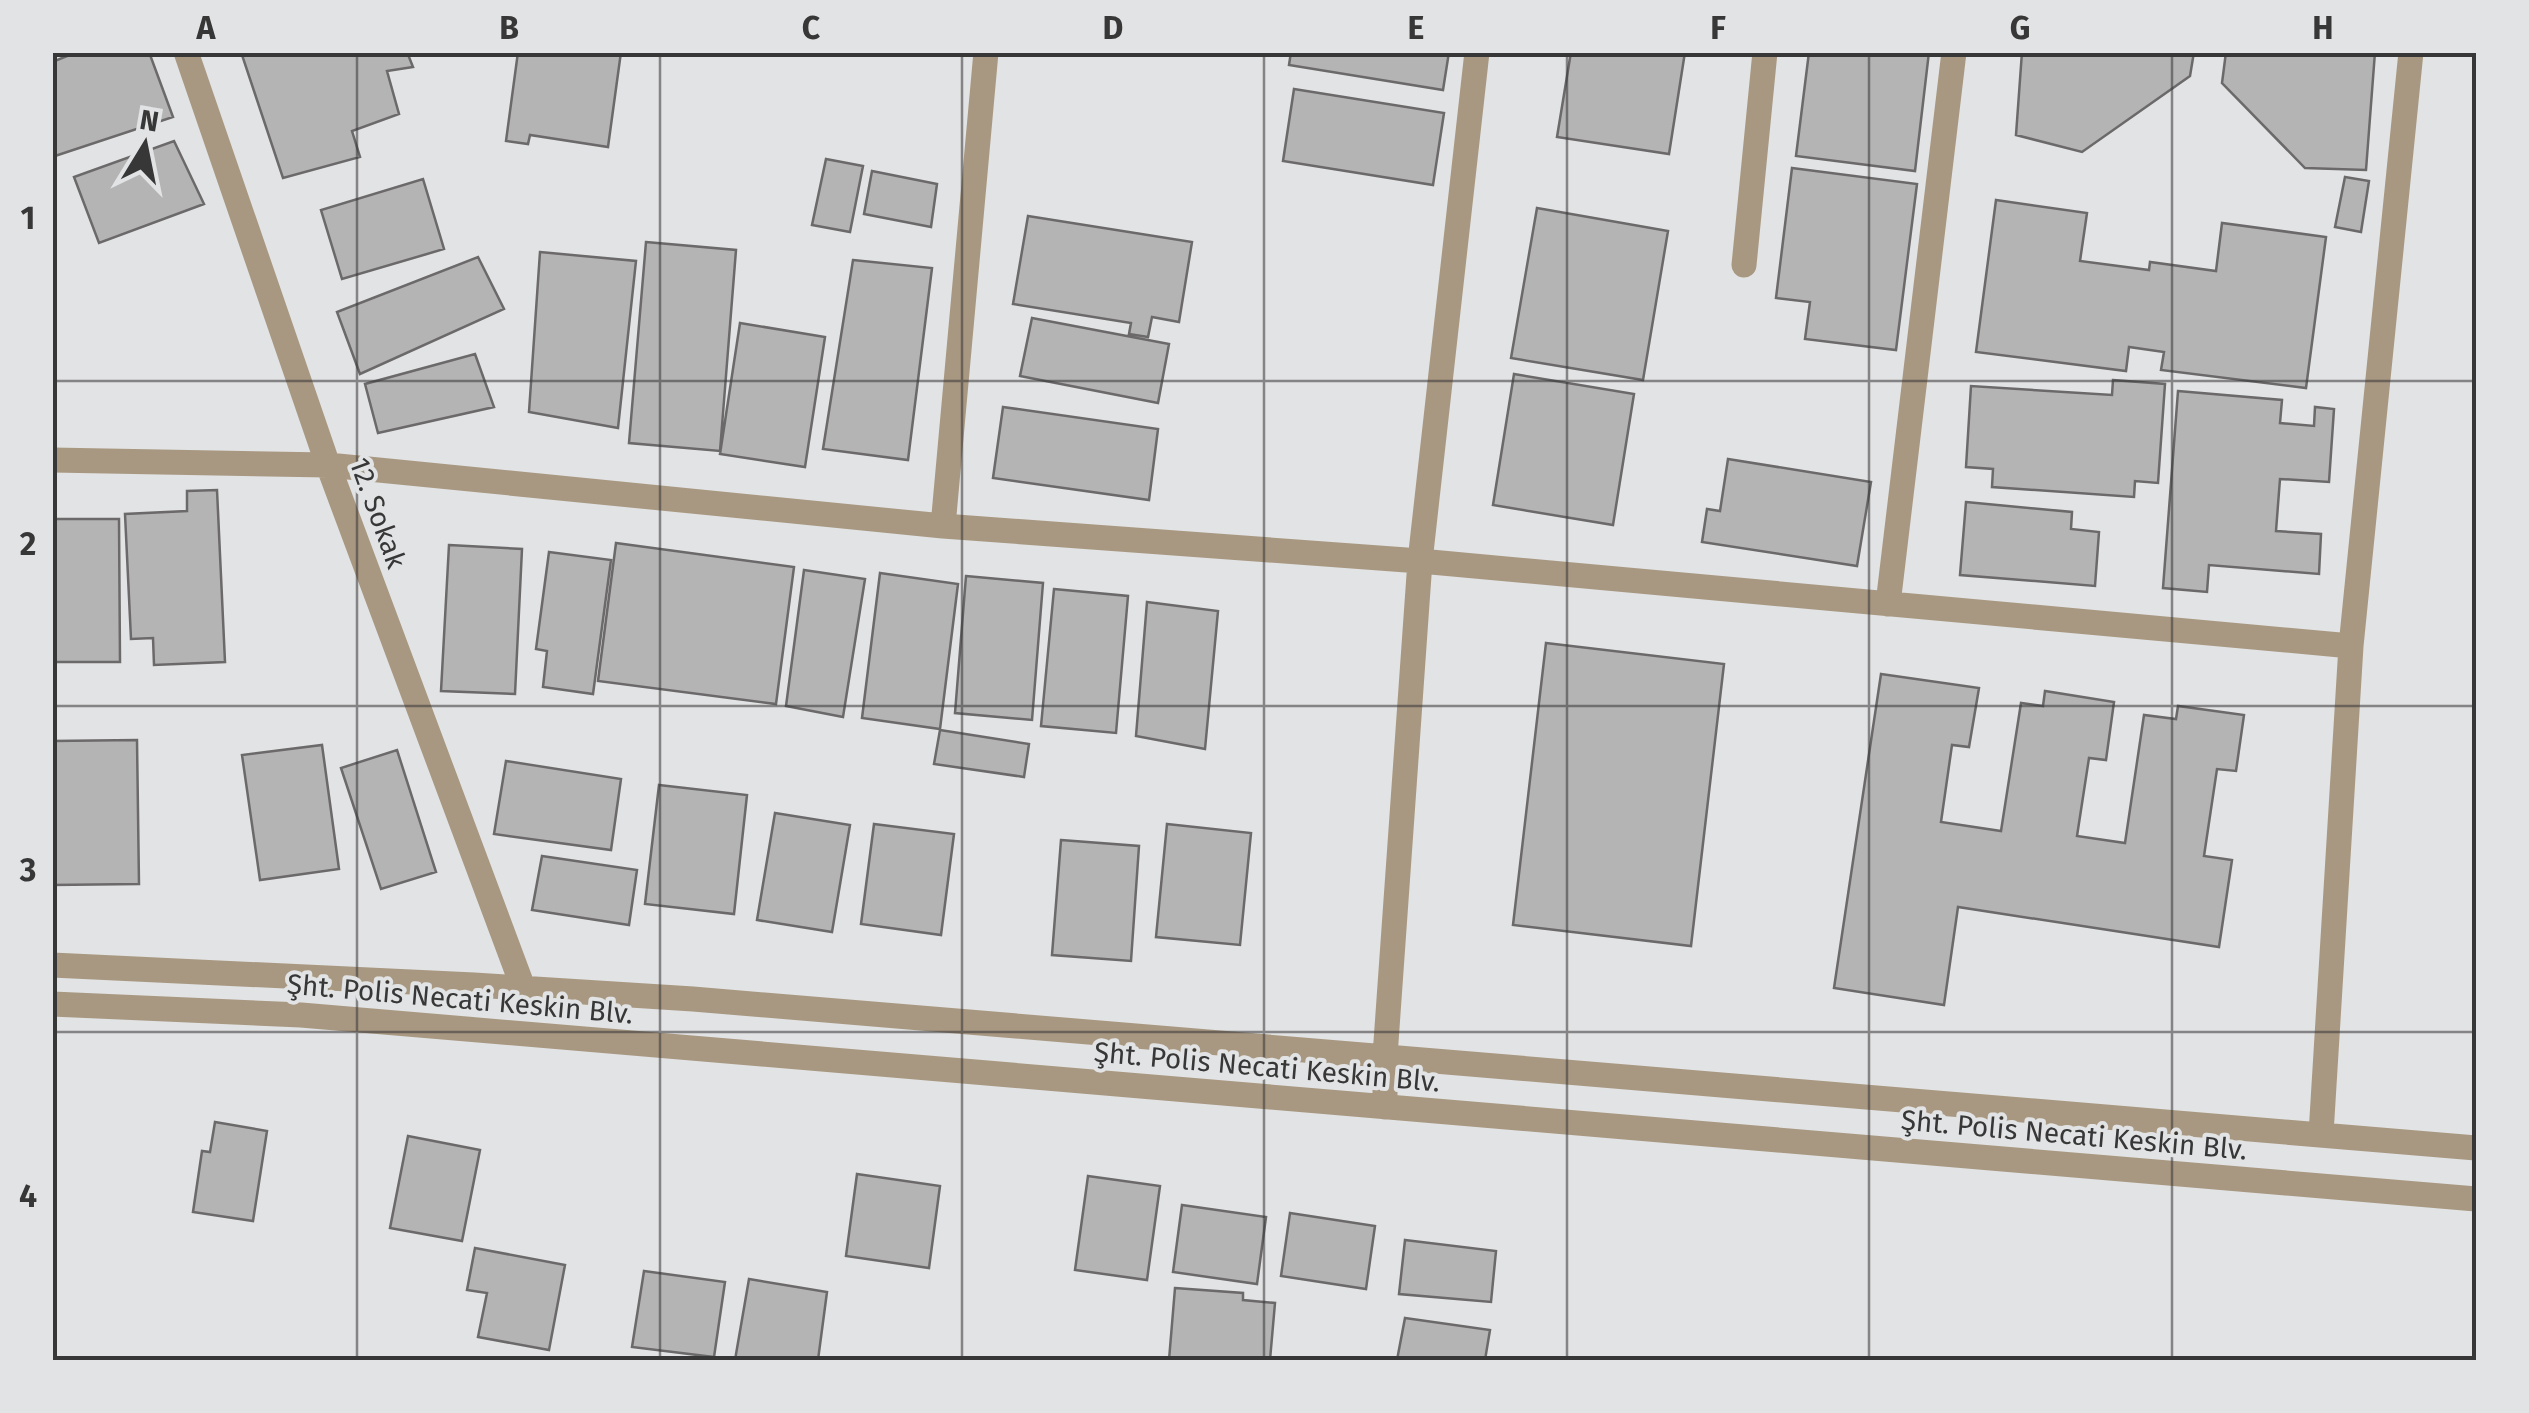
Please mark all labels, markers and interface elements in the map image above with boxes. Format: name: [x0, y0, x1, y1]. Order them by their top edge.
text: A: [196, 9, 217, 47]
text: B: [499, 9, 519, 47]
text: C: [802, 9, 821, 47]
text: D: [1103, 9, 1123, 47]
text: E: [1408, 9, 1424, 47]
text: F: [1710, 9, 1726, 47]
text: G: [2010, 9, 2030, 47]
text: H: [2312, 9, 2334, 47]
north arrow: [95, 95, 195, 195]
text: N: [137, 103, 161, 139]
text: 1: [21, 199, 35, 237]
street label: 12. Sokak: [343, 453, 413, 573]
text: 2: [20, 525, 36, 563]
text: 3: [19, 851, 36, 889]
street label: Şht. Polis Necati Keskin Blv.: [286, 967, 634, 1031]
street label: Şht. Polis Necati Keskin Blv.: [1093, 1035, 1441, 1099]
street label: Şht. Polis Necati Keskin Blv.: [1900, 1103, 2248, 1167]
text: 4: [19, 1177, 37, 1215]

